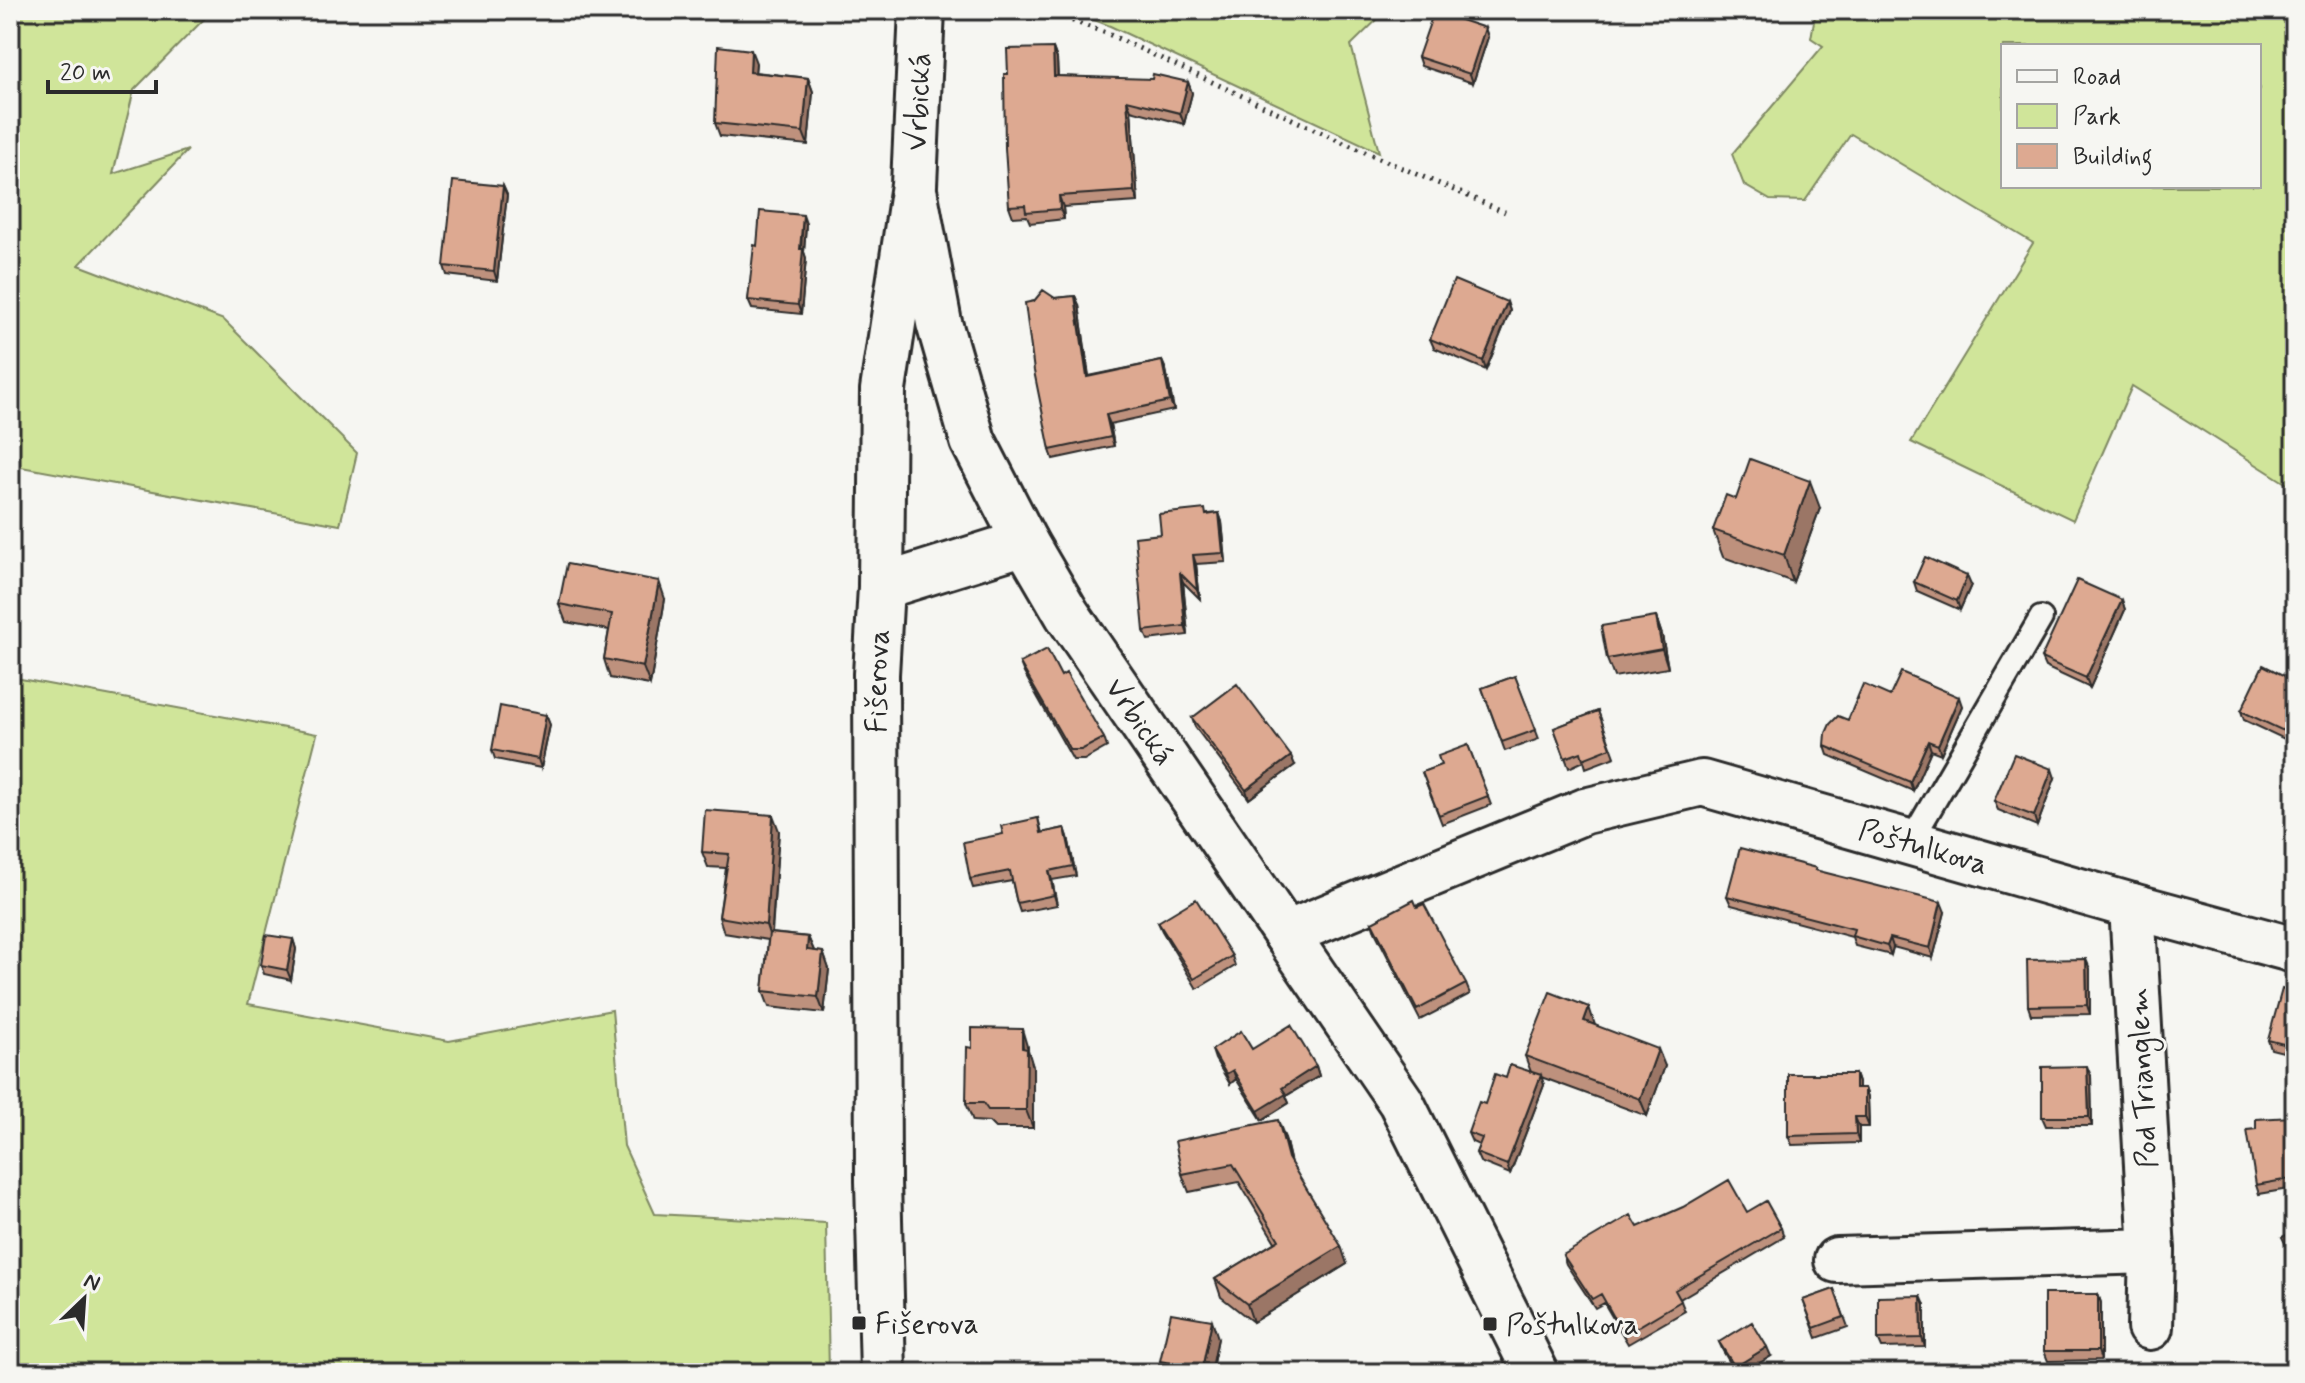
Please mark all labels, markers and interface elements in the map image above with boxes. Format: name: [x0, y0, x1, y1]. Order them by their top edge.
scale bar: [48, 44, 156, 94]
legend: [2001, 44, 2261, 188]
street label: Vrbická: [898, 52, 941, 152]
text: 20 m: [60, 58, 111, 89]
text: Road: [2073, 62, 2121, 93]
text: Park: [2073, 102, 2121, 133]
text: Building: [2073, 142, 2153, 176]
street label: Fišerova: [858, 628, 900, 733]
street label: Vrbická: [1095, 671, 1183, 774]
street label: Poštulkova: [1854, 811, 1992, 885]
street label: Pod Trianglem: [2119, 986, 2170, 1169]
north arrow: [44, 1259, 124, 1339]
text: N: [79, 1267, 104, 1298]
place label: Fišerova: [875, 1305, 979, 1344]
place label: Poštulkova: [1506, 1306, 1639, 1345]
marker: Fišerova: [850, 1314, 868, 1332]
marker: Poštulkova: [1481, 1315, 1499, 1333]

